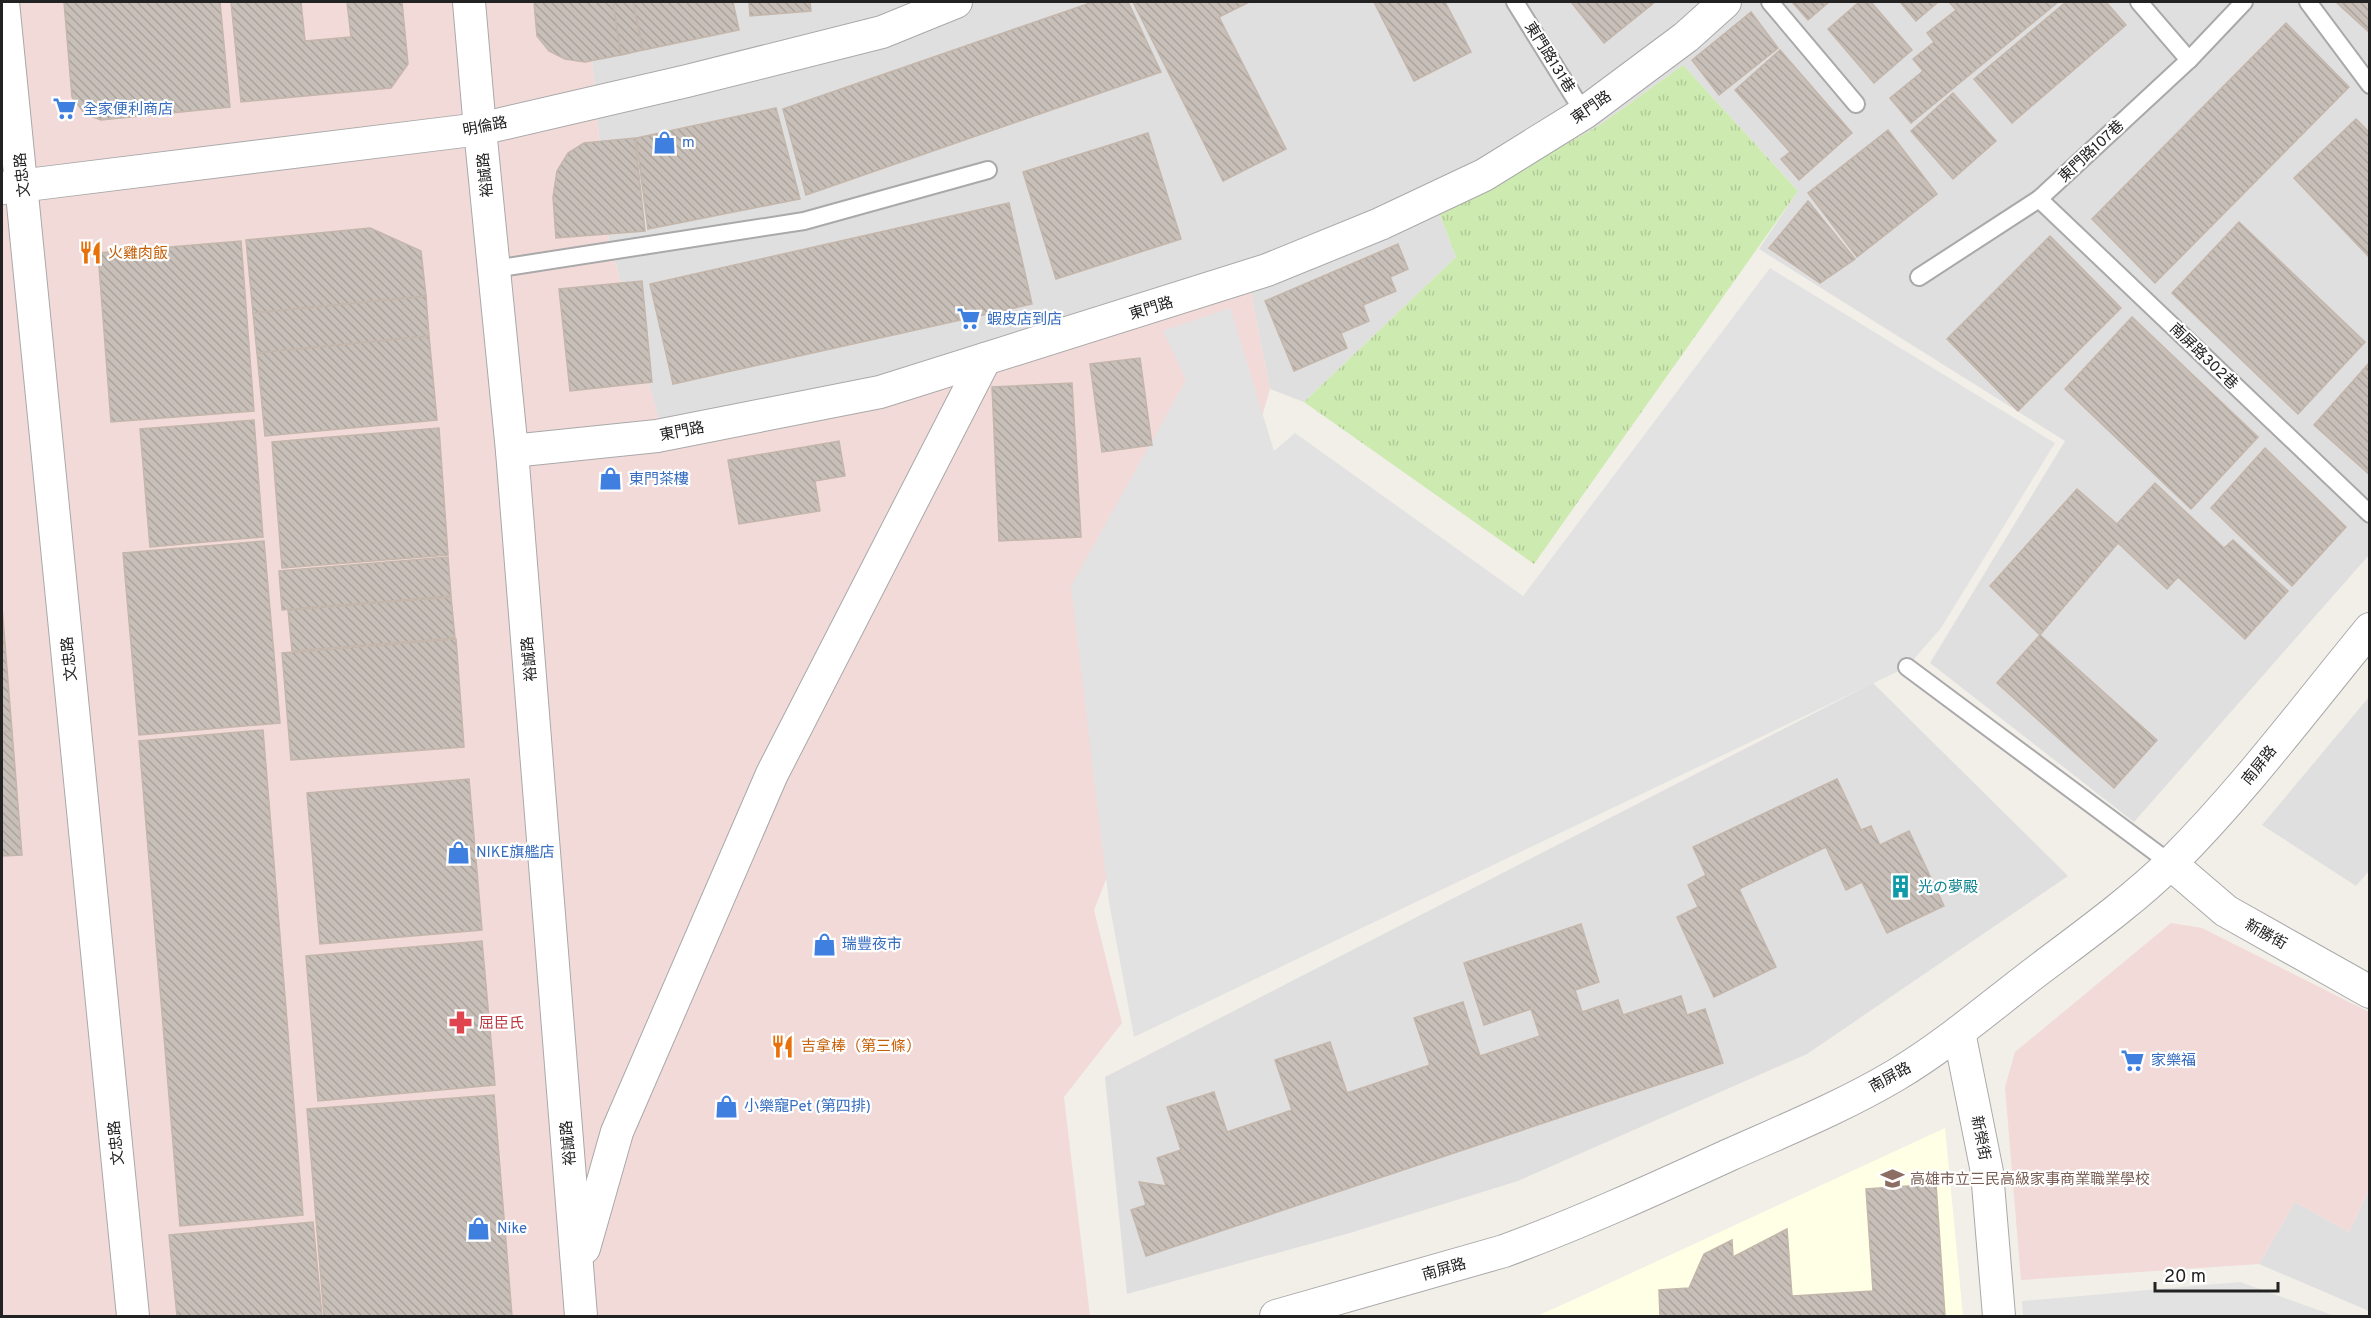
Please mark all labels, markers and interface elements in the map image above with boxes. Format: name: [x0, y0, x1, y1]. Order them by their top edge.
street label: 東門路131巷: [1519, 19, 1578, 97]
street label: 東門路: [1568, 88, 1616, 129]
supermarket icon: 全家便利商店: [52, 96, 78, 122]
place label: 全家便利商店: [83, 101, 173, 120]
street label: 明倫路: [461, 114, 509, 141]
street label: 東門路107巷: [2055, 117, 2129, 187]
shop icon: m: [651, 129, 677, 155]
place label: m: [682, 134, 695, 153]
street label: 文忠路: [12, 151, 35, 198]
street label: 裕誠路: [475, 151, 498, 198]
restaurant icon: 火雞肉飯: [77, 240, 103, 266]
place label: 火雞肉飯: [108, 245, 168, 264]
street label: 東門路: [1127, 294, 1176, 325]
supermarket icon: 蝦皮店到店: [956, 306, 982, 332]
place label: 蝦皮店到店: [987, 311, 1062, 330]
street label: 南屏路302巷: [2165, 320, 2241, 394]
street label: 東門路: [658, 419, 706, 446]
shop icon: 東門茶樓: [598, 466, 624, 492]
place label: 東門茶樓: [629, 471, 689, 490]
street label: 文忠路: [59, 635, 82, 682]
street label: 裕誠路: [519, 636, 542, 682]
street label: 南屏路: [2239, 742, 2282, 789]
shop icon: NIKE旗艦店: [445, 839, 471, 865]
place label: NIKE旗艦店: [476, 844, 555, 863]
building icon: 光の夢殿: [1887, 874, 1913, 900]
place label: 光の夢殿: [1918, 879, 1978, 898]
street label: 新勝街: [2241, 916, 2290, 955]
shop icon: 瑞豐夜市: [811, 931, 837, 957]
place label: 瑞豐夜市: [842, 936, 902, 955]
pharmacy icon: 屈臣氏: [448, 1010, 474, 1036]
place label: 屈臣氏: [479, 1015, 524, 1034]
restaurant icon: 吉拿棒（第三條）: [770, 1033, 796, 1059]
place label: 吉拿棒（第三條）: [801, 1037, 921, 1057]
supermarket icon: 家樂福: [2120, 1047, 2146, 1073]
place label: 家樂福: [2151, 1052, 2196, 1071]
street label: 南屏路: [1866, 1059, 1915, 1098]
shop icon: 小樂寵Pet (第四排): [713, 1093, 739, 1119]
place label: 小樂寵Pet (第四排): [744, 1098, 871, 1117]
street label: 新榮街: [1966, 1114, 1993, 1162]
street label: 文忠路: [106, 1119, 129, 1166]
street label: 裕誠路: [558, 1120, 581, 1166]
school or university icon: 高雄市立三民高級家事商業職業學校: [1879, 1166, 1905, 1192]
place label: 高雄市立三民高級家事商業職業學校: [1910, 1170, 2150, 1190]
shop icon: Nike: [466, 1215, 492, 1241]
place label: Nike: [497, 1220, 527, 1239]
street label: 南屏路: [1420, 1255, 1469, 1286]
scale bar: [2155, 1255, 2278, 1293]
text: 20 m: [2164, 1266, 2206, 1289]

